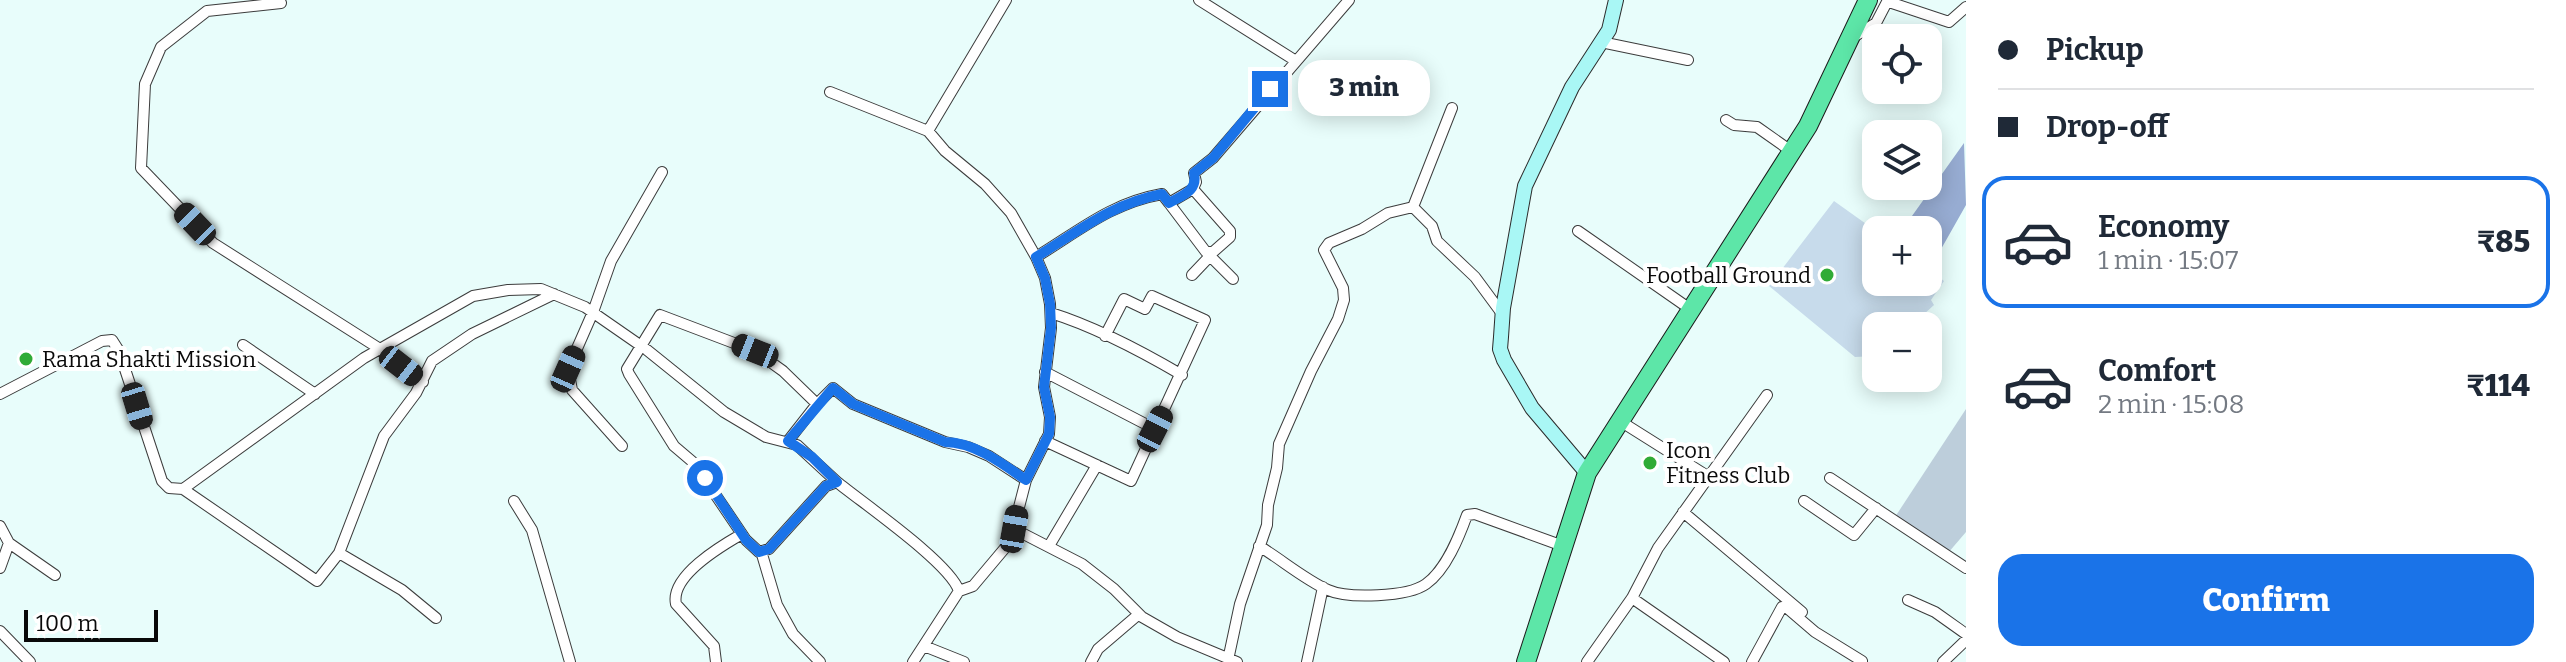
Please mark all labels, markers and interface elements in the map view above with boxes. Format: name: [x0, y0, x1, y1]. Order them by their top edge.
map controls: [1862, 24, 1942, 392]
button: locate: [1862, 24, 1942, 104]
text: Pickup: [2046, 32, 2144, 68]
callout: 3 min: [1298, 61, 1430, 117]
route end: [1252, 71, 1288, 107]
text: 3 min: [1329, 72, 1399, 103]
text: Drop-off: [2046, 109, 2168, 145]
button: layers: [1862, 120, 1942, 200]
car: [170, 198, 220, 250]
icon: car: [2002, 206, 2074, 278]
text: Economy: [2098, 209, 2229, 245]
button: +: [1862, 216, 1942, 296]
text: ₹85: [2477, 224, 2530, 260]
text: 1 min · 15:07: [2098, 245, 2238, 276]
place label: Football Ground: [1646, 262, 1811, 289]
marker: Football Ground: [1818, 266, 1836, 284]
button: −: [1862, 312, 1942, 392]
car: [728, 331, 782, 371]
car: [375, 342, 427, 390]
car: [547, 342, 589, 396]
place label: Rama Shakti Mission: [42, 346, 256, 373]
marker: Rama Shakti Mission: [17, 350, 35, 368]
icon: car: [2002, 350, 2074, 422]
text: Comfort: [2098, 353, 2216, 389]
text: ₹114: [2466, 368, 2530, 404]
car: [119, 380, 155, 432]
text: 2 min · 15:08: [2098, 389, 2244, 420]
car: [1133, 402, 1177, 456]
place label: Icon Fitness Club: [1666, 437, 1790, 489]
marker: Icon Fitness Club: [1641, 454, 1659, 472]
route start: [687, 460, 723, 496]
car: [998, 503, 1030, 555]
button: Confirm: [1998, 554, 2534, 646]
scale bar: [24, 606, 158, 642]
text: 100 m: [36, 610, 99, 637]

